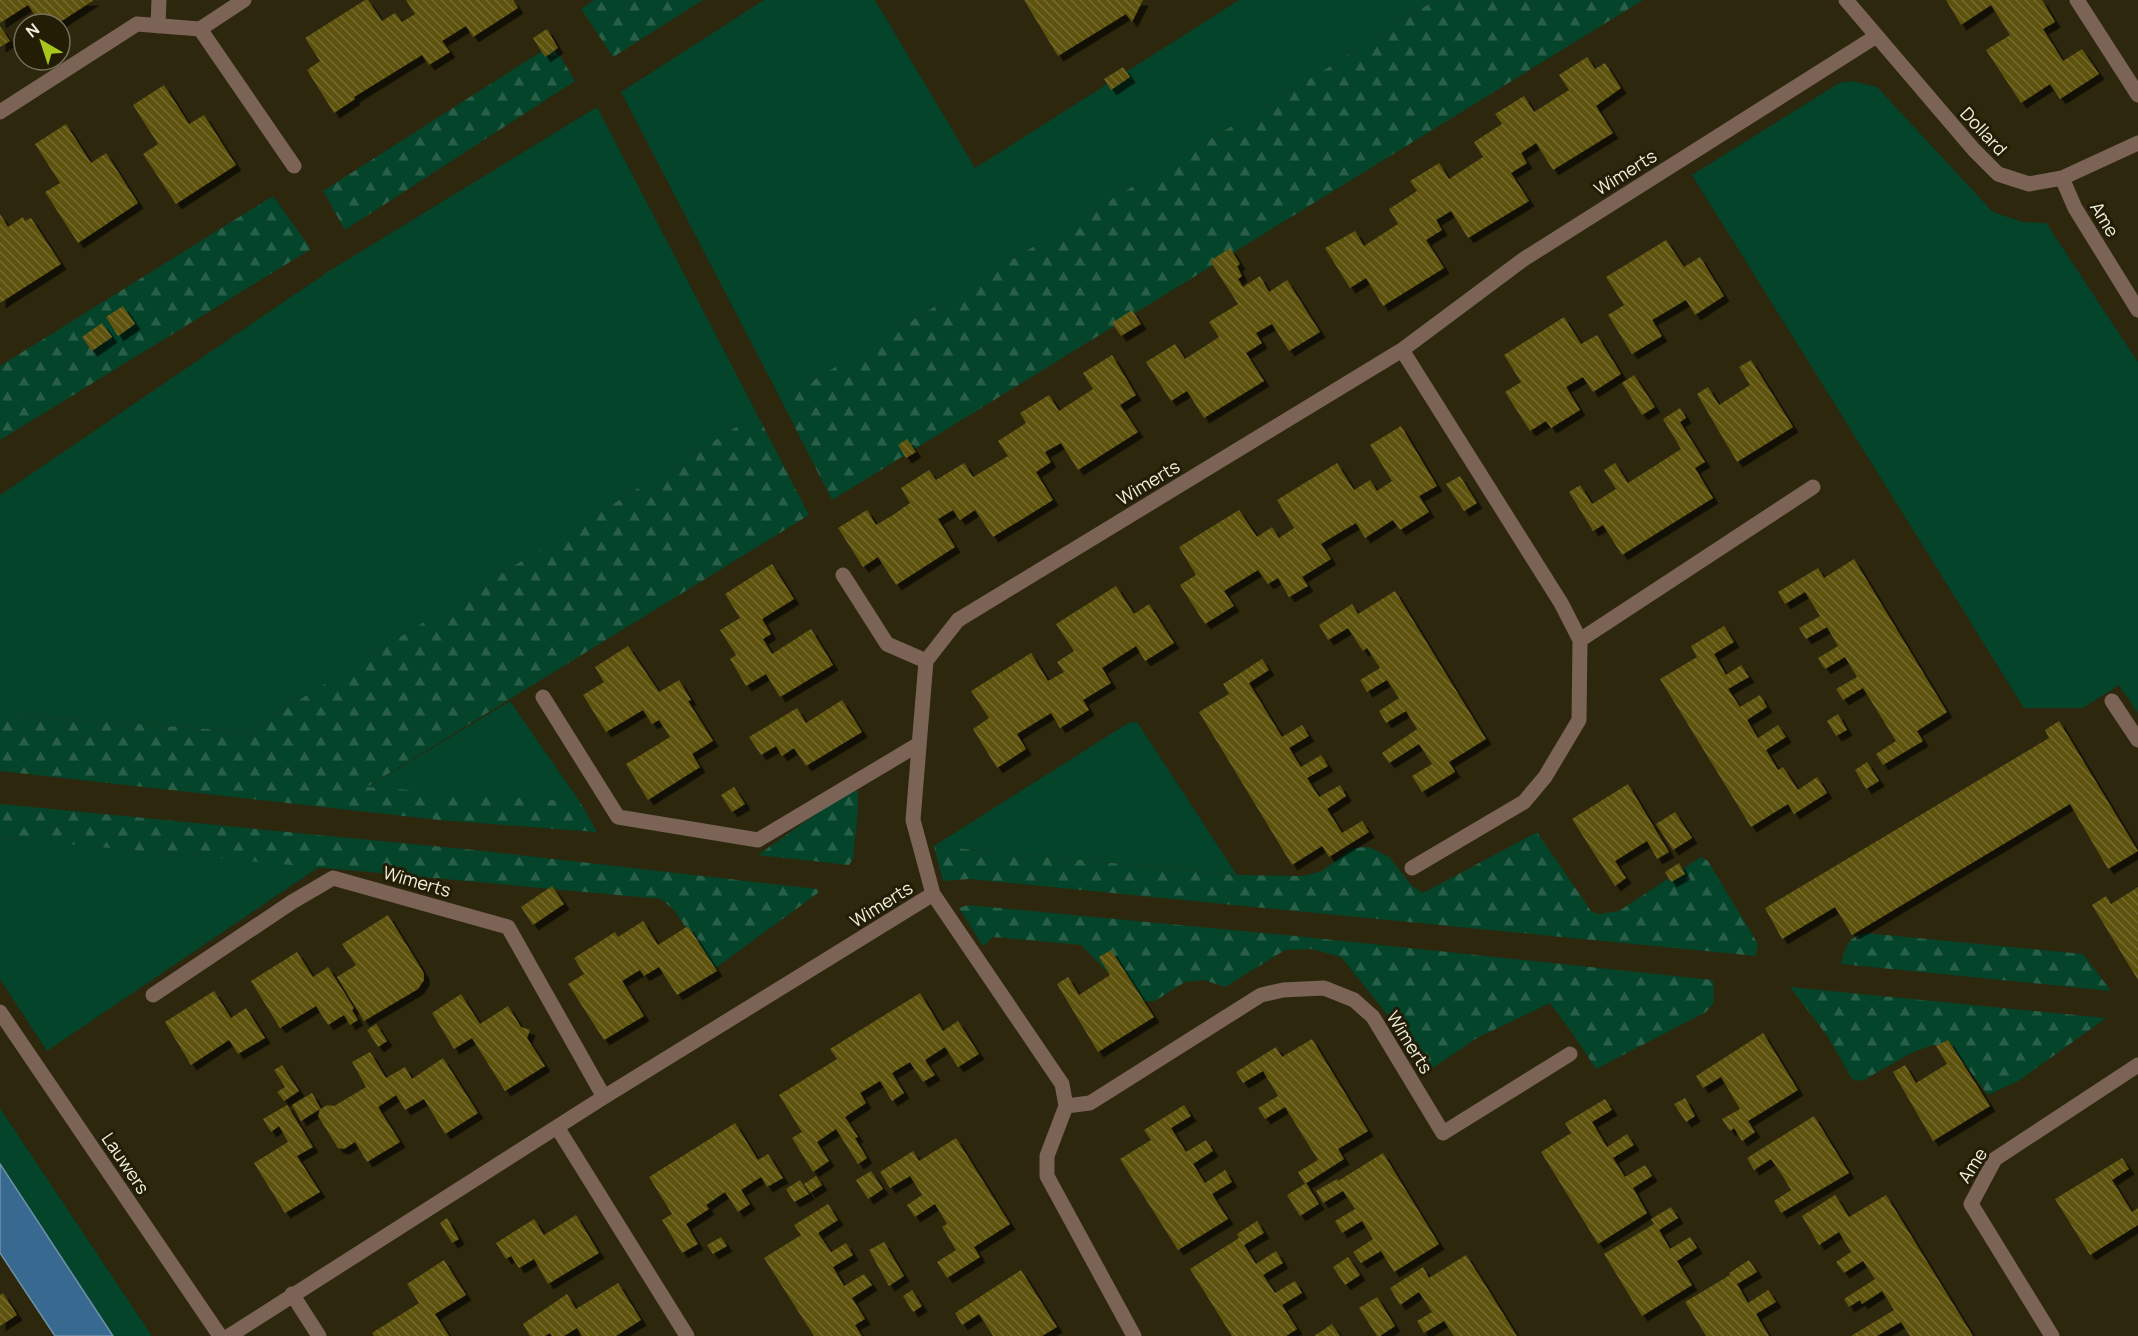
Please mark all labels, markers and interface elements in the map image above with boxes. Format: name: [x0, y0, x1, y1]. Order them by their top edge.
north arrow: [12, 12, 72, 72]
text: N: [21, 18, 44, 43]
street label: Dollard: [1955, 102, 2013, 160]
street label: Wimerts: [1589, 143, 1661, 201]
street label: Ame: [2085, 197, 2125, 241]
street label: Wimerts: [1112, 454, 1184, 510]
street label: Wimerts: [380, 860, 454, 902]
street label: Wimerts: [845, 875, 917, 933]
street label: Wimerts: [1381, 1006, 1439, 1078]
street label: Lauwers: [97, 1128, 155, 1198]
street label: Ame: [1952, 1143, 1992, 1187]

